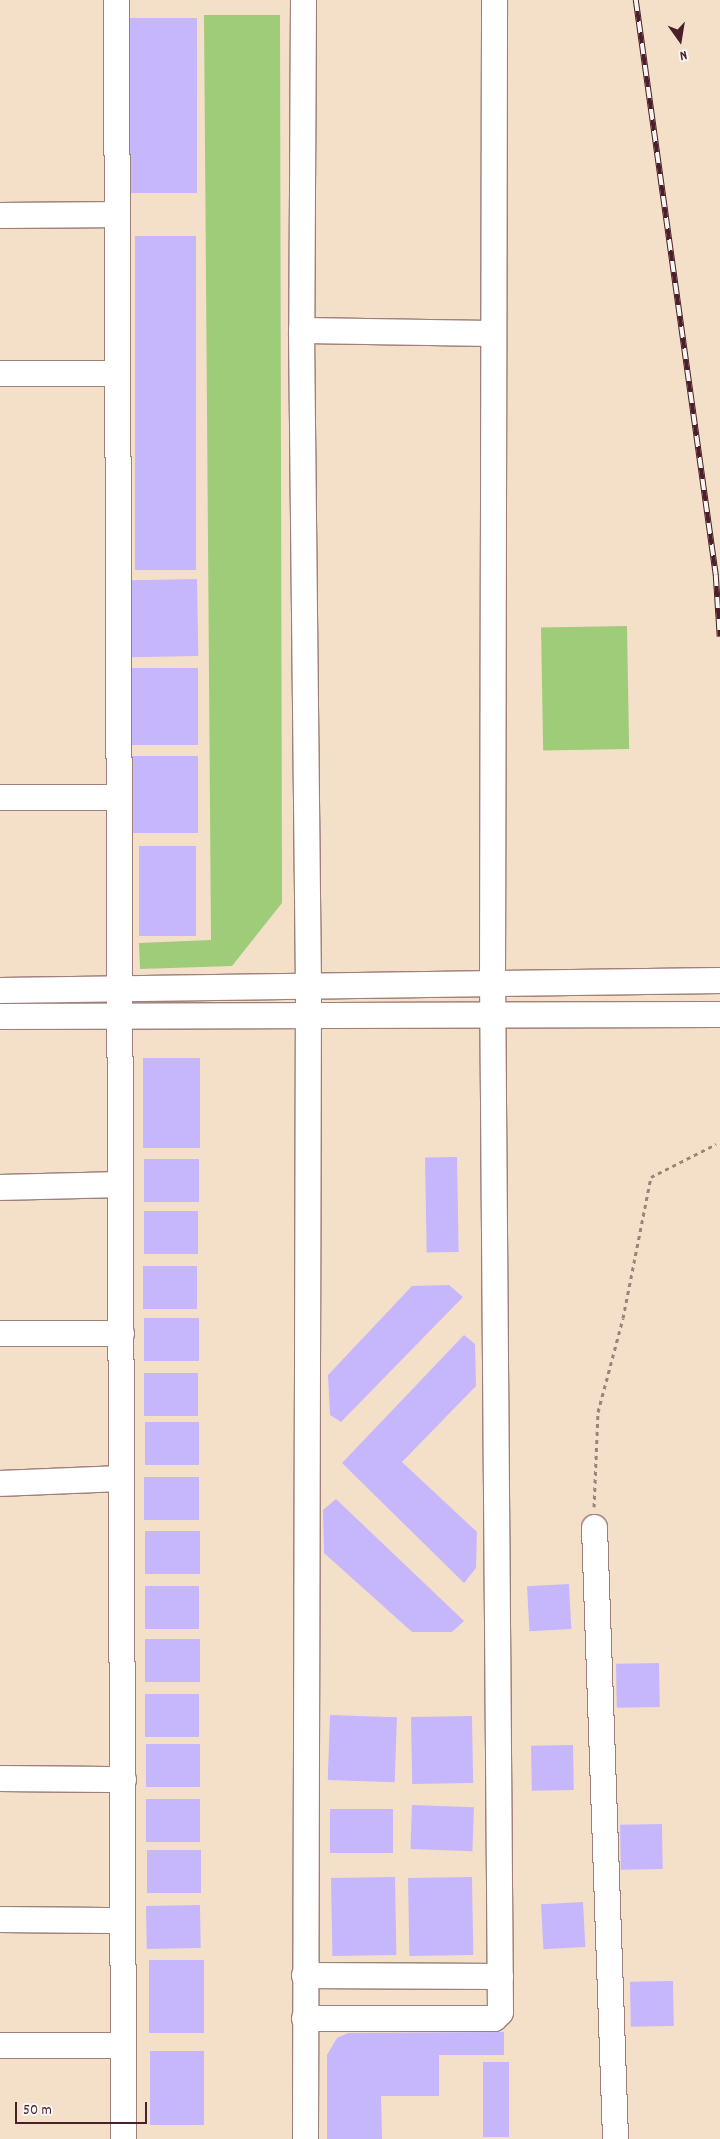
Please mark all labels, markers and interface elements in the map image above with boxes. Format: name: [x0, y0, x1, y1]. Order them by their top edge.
north arrow: [655, 15, 705, 65]
text: N: [678, 44, 689, 65]
scale bar: [18, 2092, 150, 2124]
text: 50 m: [23, 2100, 52, 2122]

